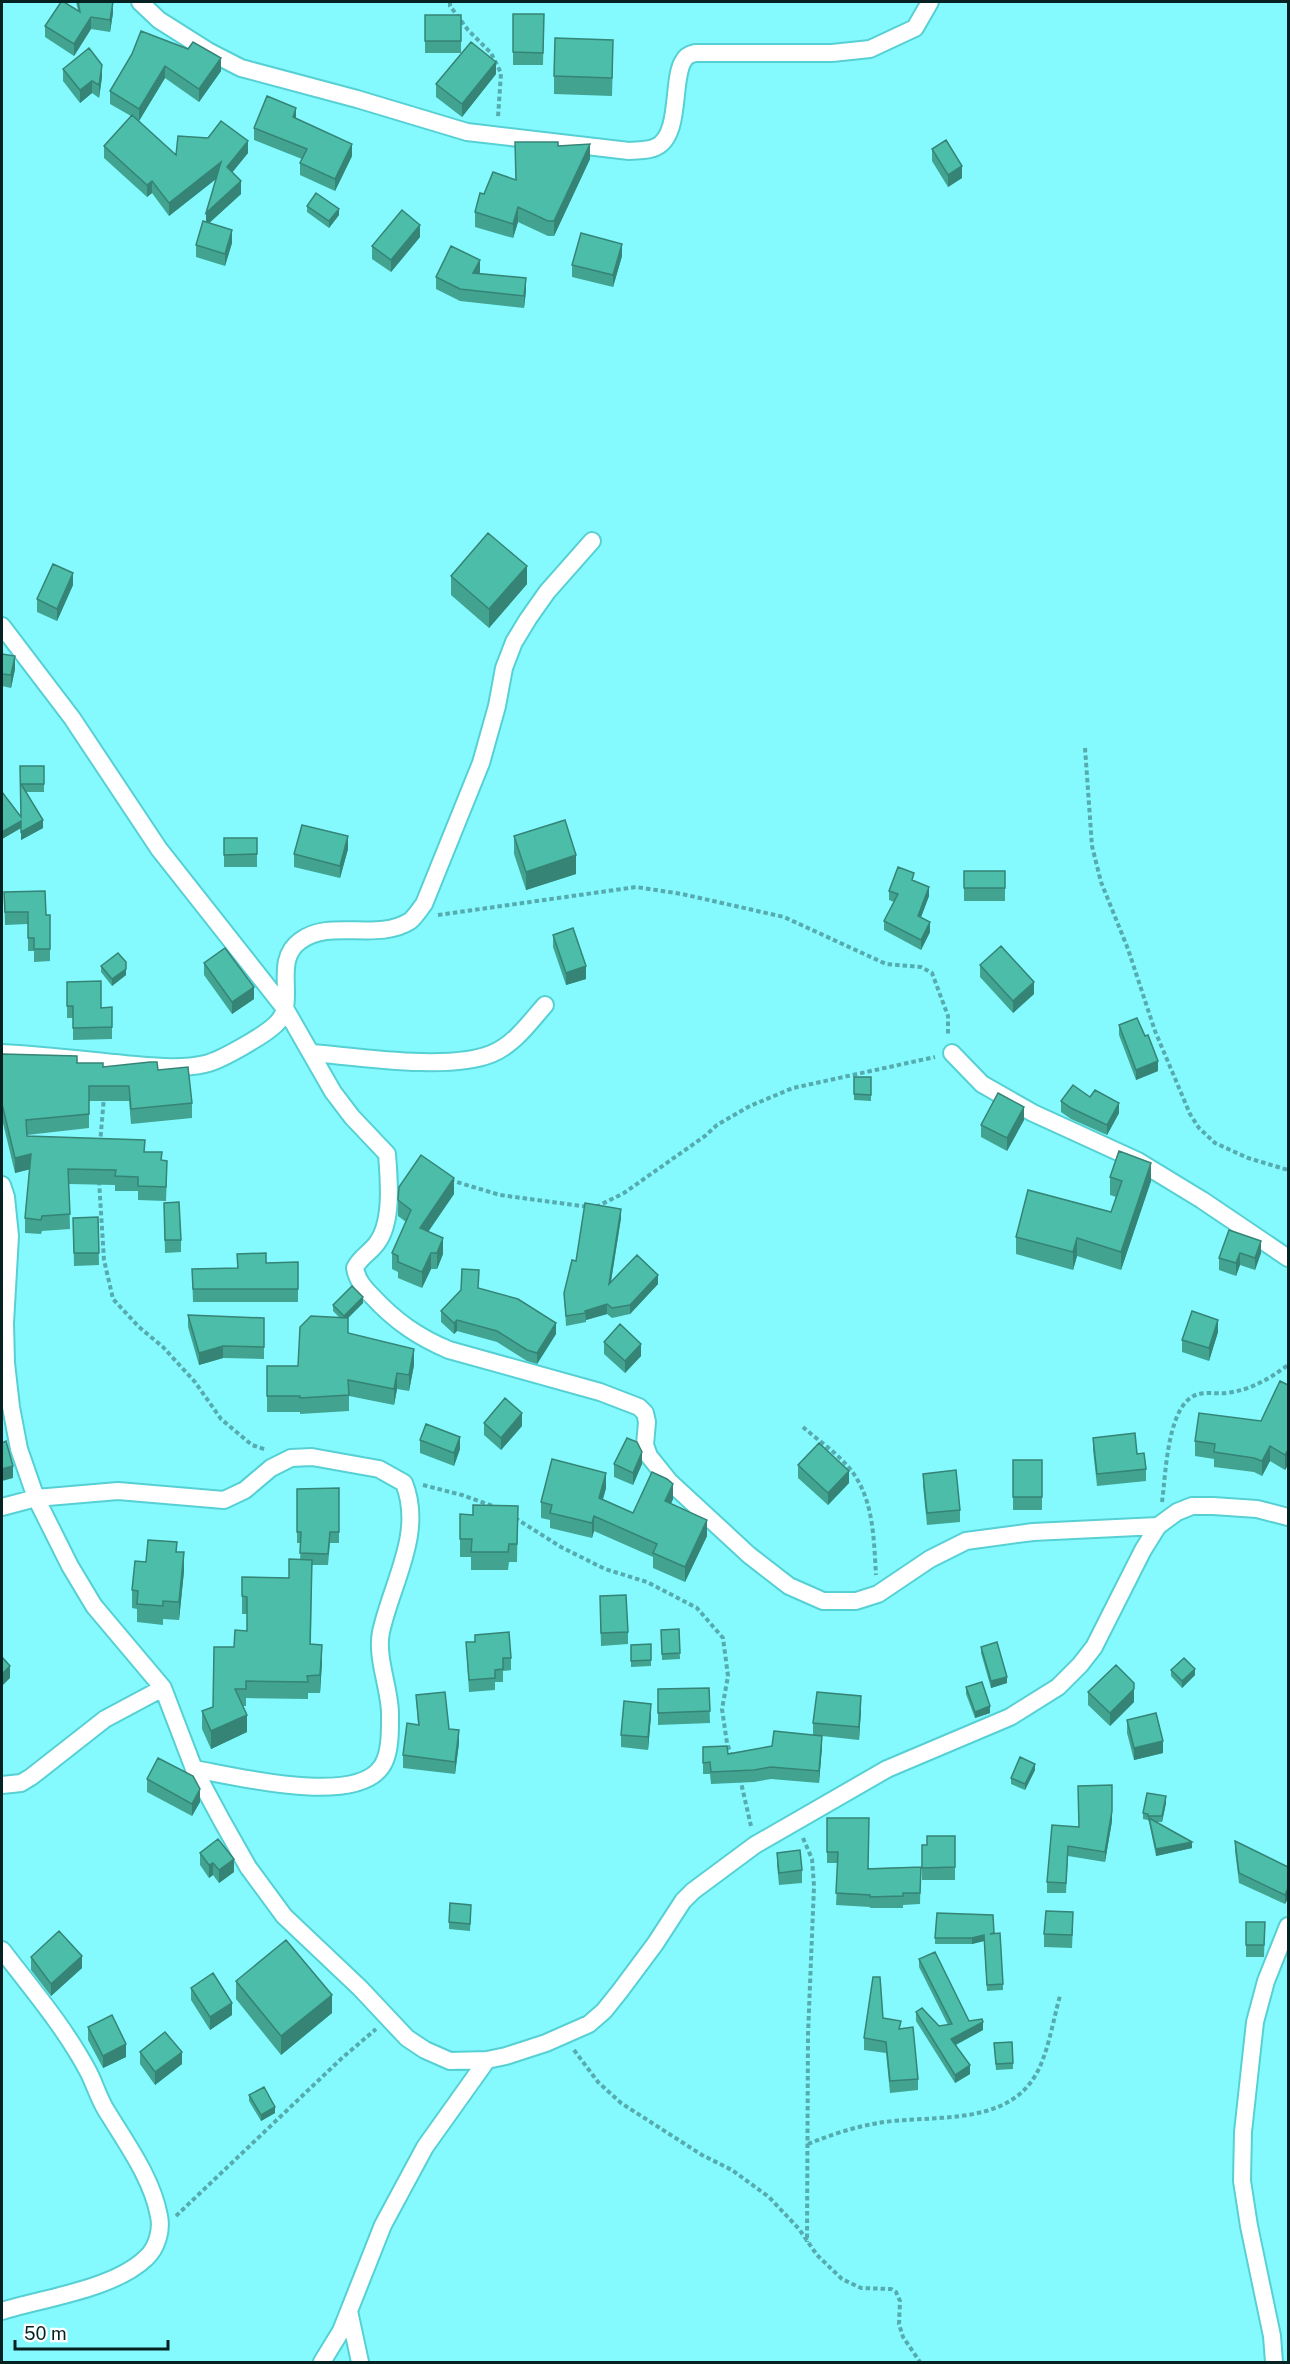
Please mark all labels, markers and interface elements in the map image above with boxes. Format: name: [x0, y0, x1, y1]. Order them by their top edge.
scale bar: [15, 2313, 168, 2351]
text: 50 m: [24, 2323, 67, 2344]

